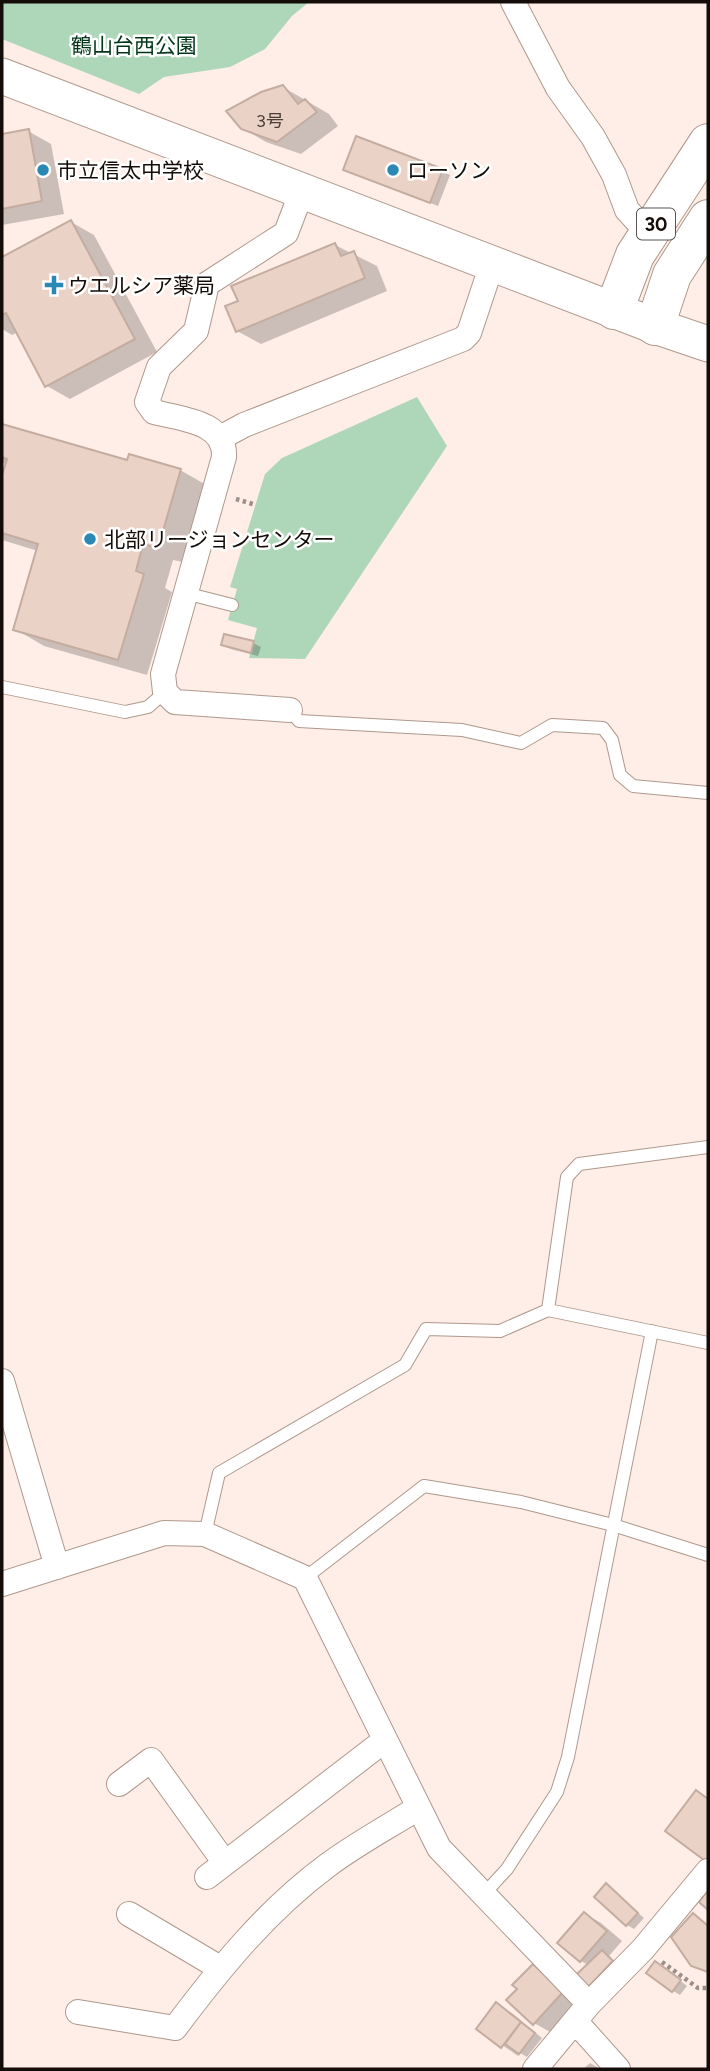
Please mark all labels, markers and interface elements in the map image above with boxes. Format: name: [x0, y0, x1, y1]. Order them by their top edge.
park label: 鶴山台西公園: [71, 33, 197, 58]
house number: 3号: [256, 110, 284, 132]
place label: 市立信太中学校: [57, 158, 204, 183]
place label: ローソン: [407, 158, 491, 183]
marker: 市立信太中学校: [35, 162, 51, 178]
marker: ローソン: [385, 162, 401, 178]
road number: 30: [637, 208, 675, 240]
place label: ウエルシア薬局: [68, 273, 215, 298]
marker: ウエルシア薬局: [46, 277, 62, 293]
place label: 北部リージョンセンター: [104, 527, 335, 552]
marker: 北部リージョンセンター: [82, 531, 98, 547]

